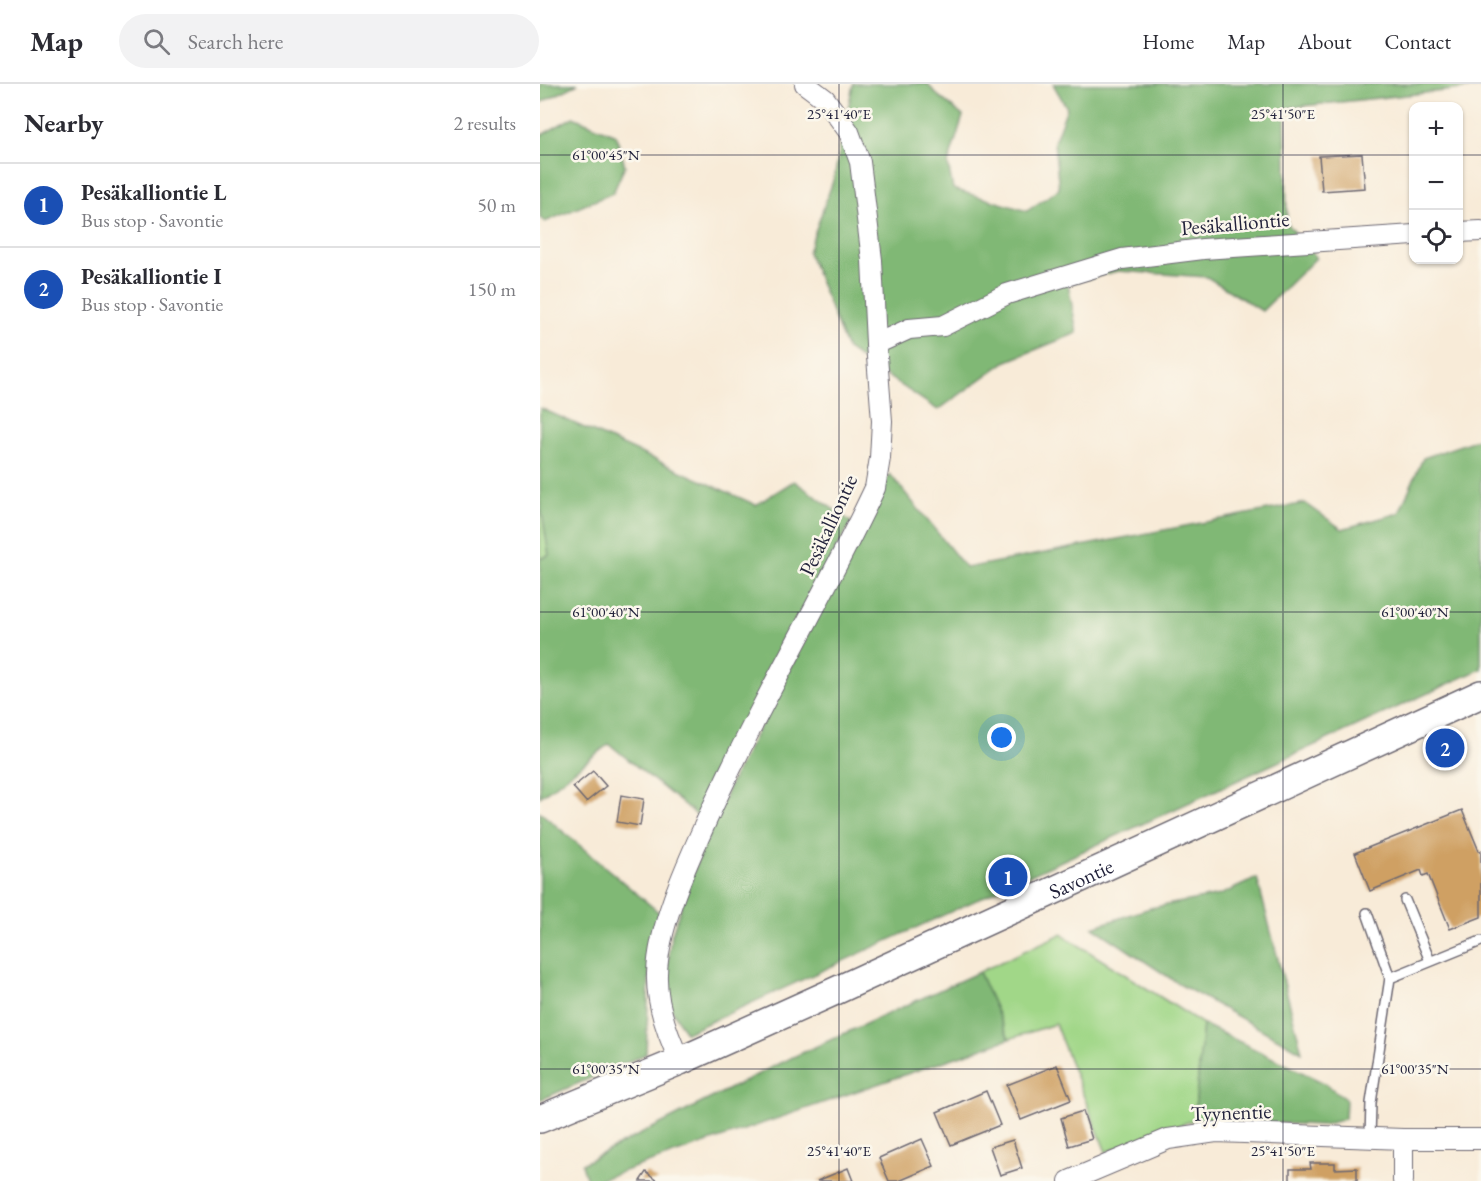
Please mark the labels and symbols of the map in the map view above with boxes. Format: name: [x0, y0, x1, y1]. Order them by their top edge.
text: 25°41'40"E: [807, 104, 872, 123]
text: 25°41'50"E: [1251, 104, 1316, 123]
text: 61°00'45"N: [572, 145, 640, 164]
street label: Pesäkalliontie: [1180, 205, 1290, 241]
street label: Pesäkalliontie: [793, 470, 863, 580]
text: 61°00'40"N: [572, 602, 640, 621]
text: 61°00'40"N: [1381, 602, 1449, 621]
your location: [987, 723, 1016, 752]
pin: 2: [1426, 726, 1464, 770]
street label: Savontie: [1044, 852, 1117, 905]
pin: 1: [988, 854, 1028, 900]
text: 61°00'35"N: [572, 1059, 640, 1078]
text: 61°00'35"N: [1381, 1059, 1449, 1078]
street label: Tyynentie: [1190, 1097, 1272, 1127]
text: 25°41'40"E: [807, 1141, 872, 1160]
text: 25°41'50"E: [1251, 1141, 1316, 1160]

